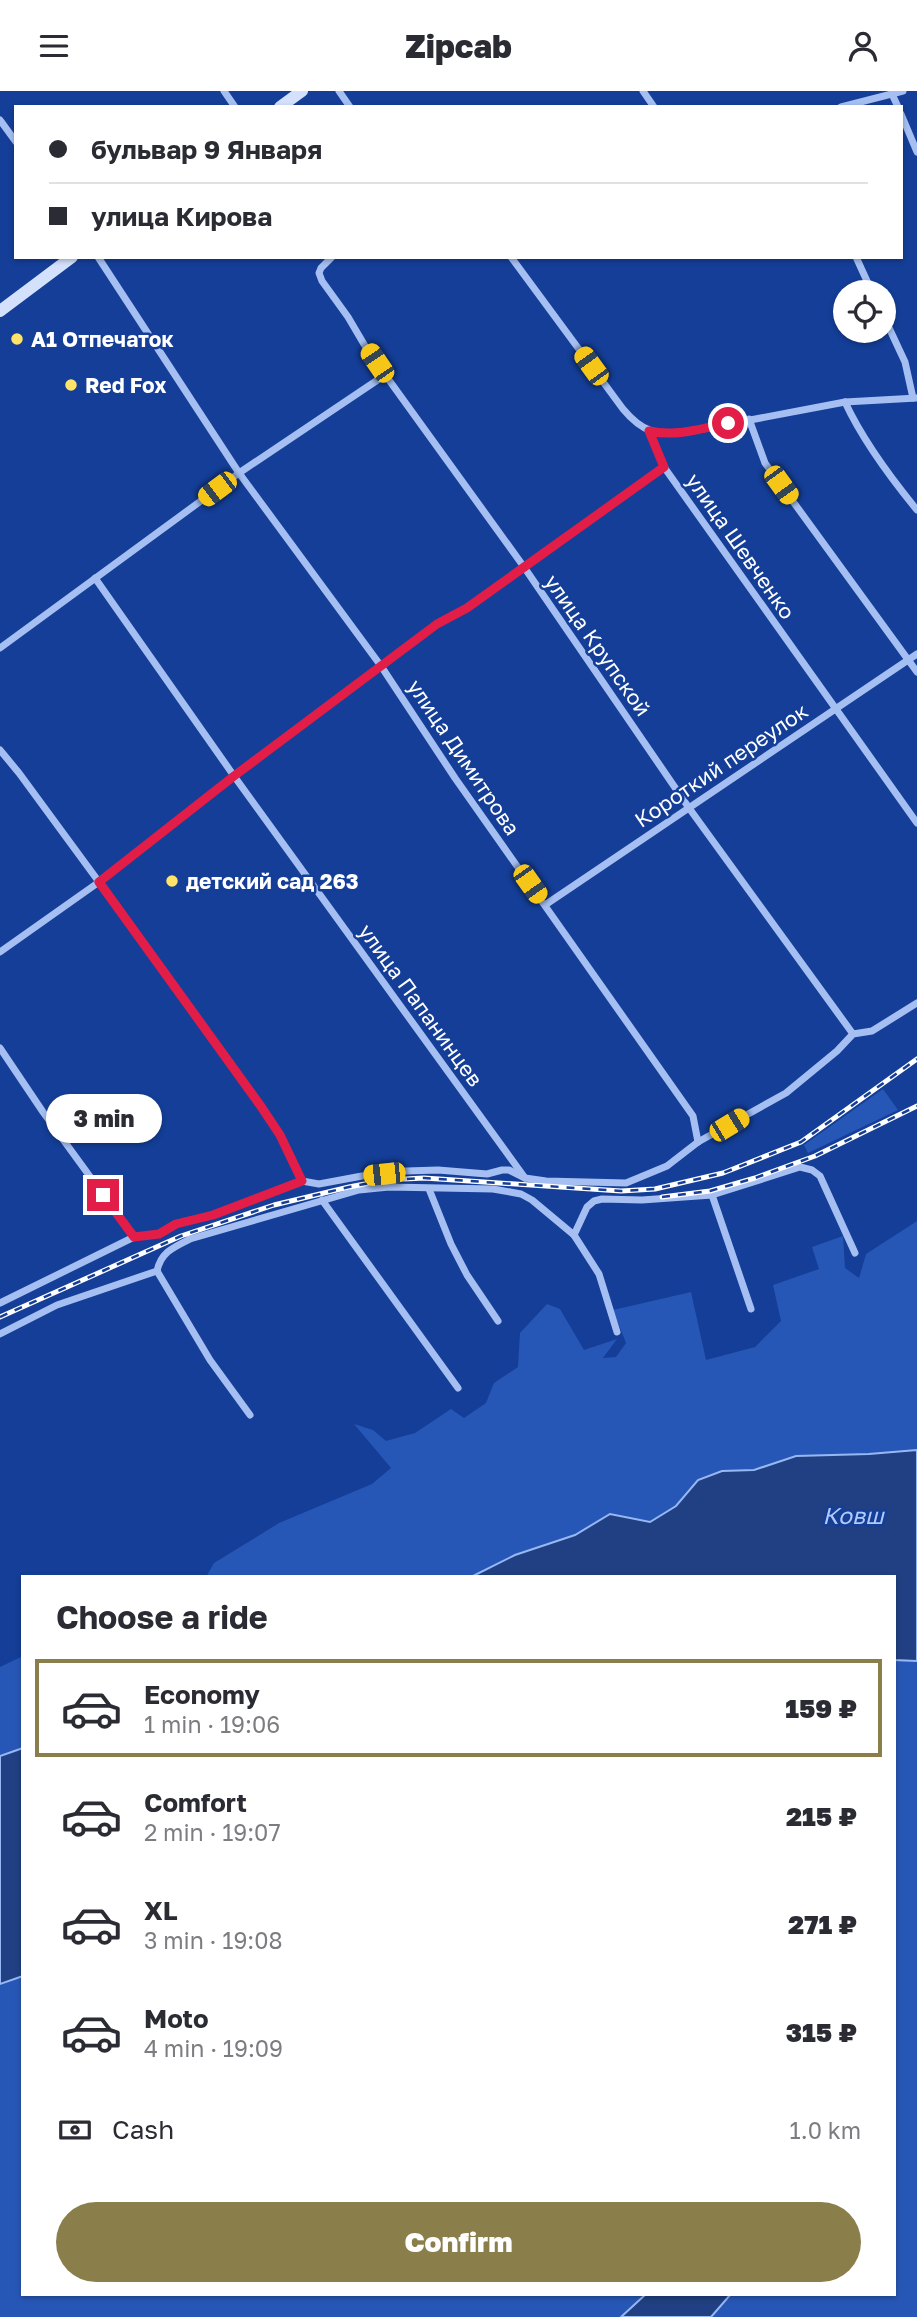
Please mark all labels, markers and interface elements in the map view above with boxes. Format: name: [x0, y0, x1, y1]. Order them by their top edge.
icon: menu: [35, 27, 73, 65]
text: Zipcab: [405, 27, 512, 65]
icon: person: [844, 27, 882, 65]
text: бульвар 9 Января: [91, 134, 322, 165]
text: улица Кирова: [91, 201, 272, 232]
map controls: [833, 280, 896, 343]
button: locate: [833, 280, 896, 343]
place label: А1 Отпечаток: [31, 326, 174, 352]
marker: А1 Отпечаток: [9, 331, 25, 347]
car: [357, 340, 398, 386]
car: [571, 343, 612, 389]
place label: Red Fox: [85, 372, 166, 398]
marker: Red Fox: [63, 377, 79, 393]
route start: [712, 407, 744, 439]
car: [761, 462, 802, 508]
car: [194, 468, 241, 510]
street label: улица Шевченко: [681, 468, 801, 624]
street label: улица Крупской: [539, 569, 657, 721]
street label: улица Димитрова: [402, 674, 526, 840]
street label: Короткий переулок: [630, 697, 812, 833]
car: [510, 861, 551, 907]
place label: детский сад 263: [186, 868, 359, 894]
marker: детский сад 263: [164, 873, 180, 889]
street label: улица Папанинцев: [353, 919, 489, 1091]
callout: 3 min: [45, 1093, 161, 1143]
text: 3 min: [74, 1104, 134, 1132]
car: [706, 1105, 753, 1145]
car: [363, 1161, 406, 1187]
route end: [87, 1179, 119, 1211]
water label: Ковш: [822, 1501, 885, 1529]
text: Choose a ride: [56, 1598, 268, 1636]
icon: car: [60, 1677, 123, 1740]
text: Economy: [144, 1679, 260, 1710]
text: 159 ₽: [785, 1693, 857, 1724]
text: 1 min · 19:06: [144, 1710, 280, 1738]
icon: car: [60, 1785, 123, 1848]
text: Comfort: [144, 1787, 247, 1818]
text: 215 ₽: [786, 1801, 857, 1832]
text: 2 min · 19:07: [144, 1818, 281, 1846]
icon: car: [60, 1893, 123, 1956]
text: XL: [144, 1895, 178, 1926]
text: 271 ₽: [788, 1909, 857, 1940]
text: 3 min · 19:08: [144, 1926, 283, 1954]
icon: car: [60, 2001, 123, 2064]
text: Moto: [144, 2003, 209, 2034]
text: 315 ₽: [786, 2017, 857, 2048]
text: 4 min · 19:09: [144, 2034, 283, 2062]
icon: cash: [56, 2111, 94, 2149]
text: Cash: [112, 2114, 174, 2145]
text: 1.0 km: [790, 2116, 861, 2144]
button: Confirm: [56, 2202, 861, 2282]

